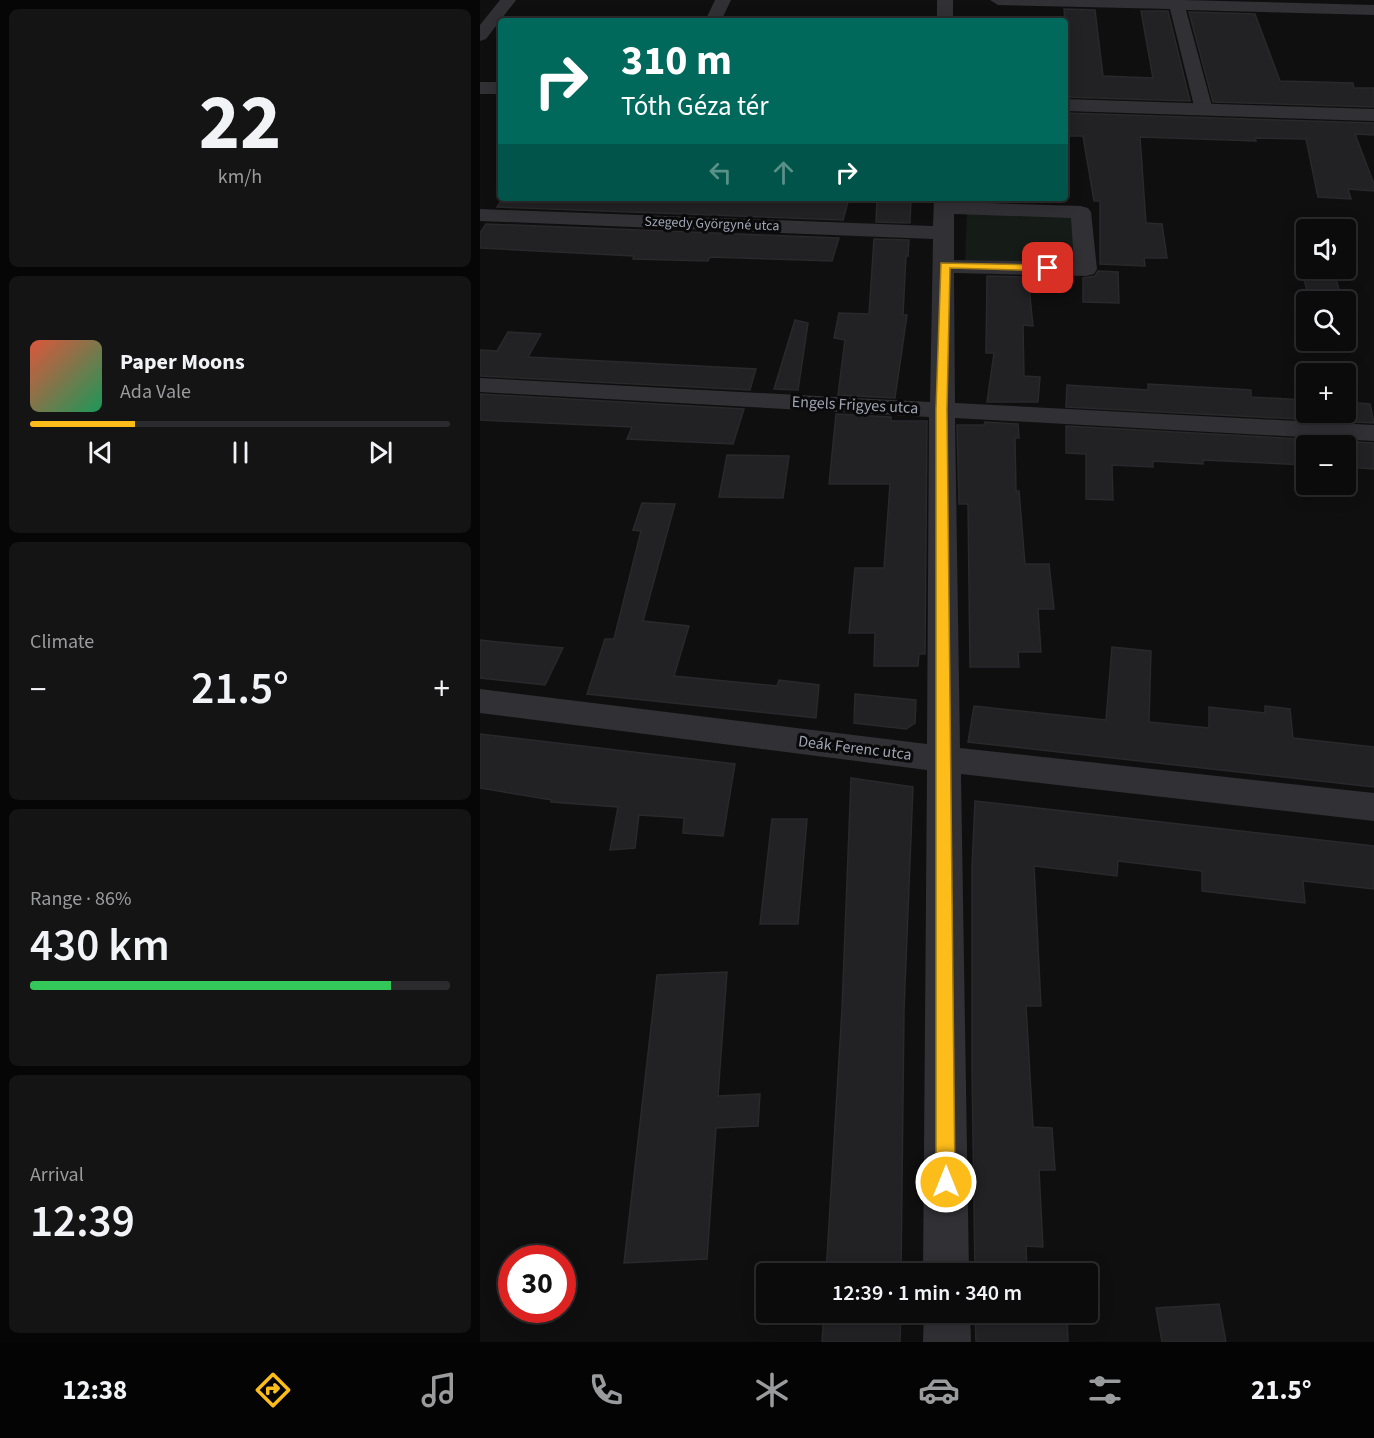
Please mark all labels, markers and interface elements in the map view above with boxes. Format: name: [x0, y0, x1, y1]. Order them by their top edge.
text: 310 m: [621, 31, 732, 91]
icon: right: [522, 42, 600, 120]
text: 22: [199, 68, 281, 179]
text: Tóth Géza tér: [621, 87, 769, 126]
icon: left: [704, 156, 737, 189]
icon: ahead: [767, 156, 800, 189]
icon: right: [830, 156, 863, 189]
text: km/h: [218, 163, 262, 191]
street label: Szegedy Györgyné utca: [644, 212, 780, 236]
map controls: [1296, 219, 1356, 495]
button: sound: [1296, 219, 1356, 279]
pin: [1022, 242, 1073, 293]
icon: arrive: [1031, 251, 1064, 284]
button: search: [1296, 291, 1356, 351]
text: Paper Moons: [120, 346, 245, 378]
button: +: [1296, 363, 1356, 423]
text: Ada Vale: [120, 378, 191, 406]
street label: Engels Frigyes utca: [791, 391, 919, 419]
button: −: [1296, 435, 1356, 495]
icon: previous: [84, 436, 117, 469]
icon: pause: [224, 436, 257, 469]
icon: next: [364, 436, 397, 469]
text: Climate: [30, 628, 94, 656]
text: 21.5°: [191, 657, 289, 721]
text: −: [30, 666, 46, 713]
text: +: [434, 666, 450, 713]
street label: Deák Ferenc utca: [797, 730, 913, 766]
text: Range · 86%: [30, 885, 131, 913]
text: 430 km: [30, 914, 170, 978]
position arrow: [914, 1150, 978, 1214]
text: Arrival: [30, 1161, 84, 1189]
text: 12:39: [30, 1190, 135, 1254]
speed limit sign: 30: [498, 1245, 576, 1323]
text: 12:39 · 1 min · 340 m: [832, 1277, 1022, 1309]
icon: directions: [252, 1369, 294, 1411]
icon: music: [418, 1369, 460, 1411]
icon: phone: [585, 1369, 627, 1411]
icon: climate: [751, 1369, 793, 1411]
icon: car: [918, 1369, 960, 1411]
icon: filters: [1084, 1369, 1126, 1411]
text: 12:38: [62, 1371, 127, 1410]
text: 21.5°: [1251, 1371, 1312, 1410]

